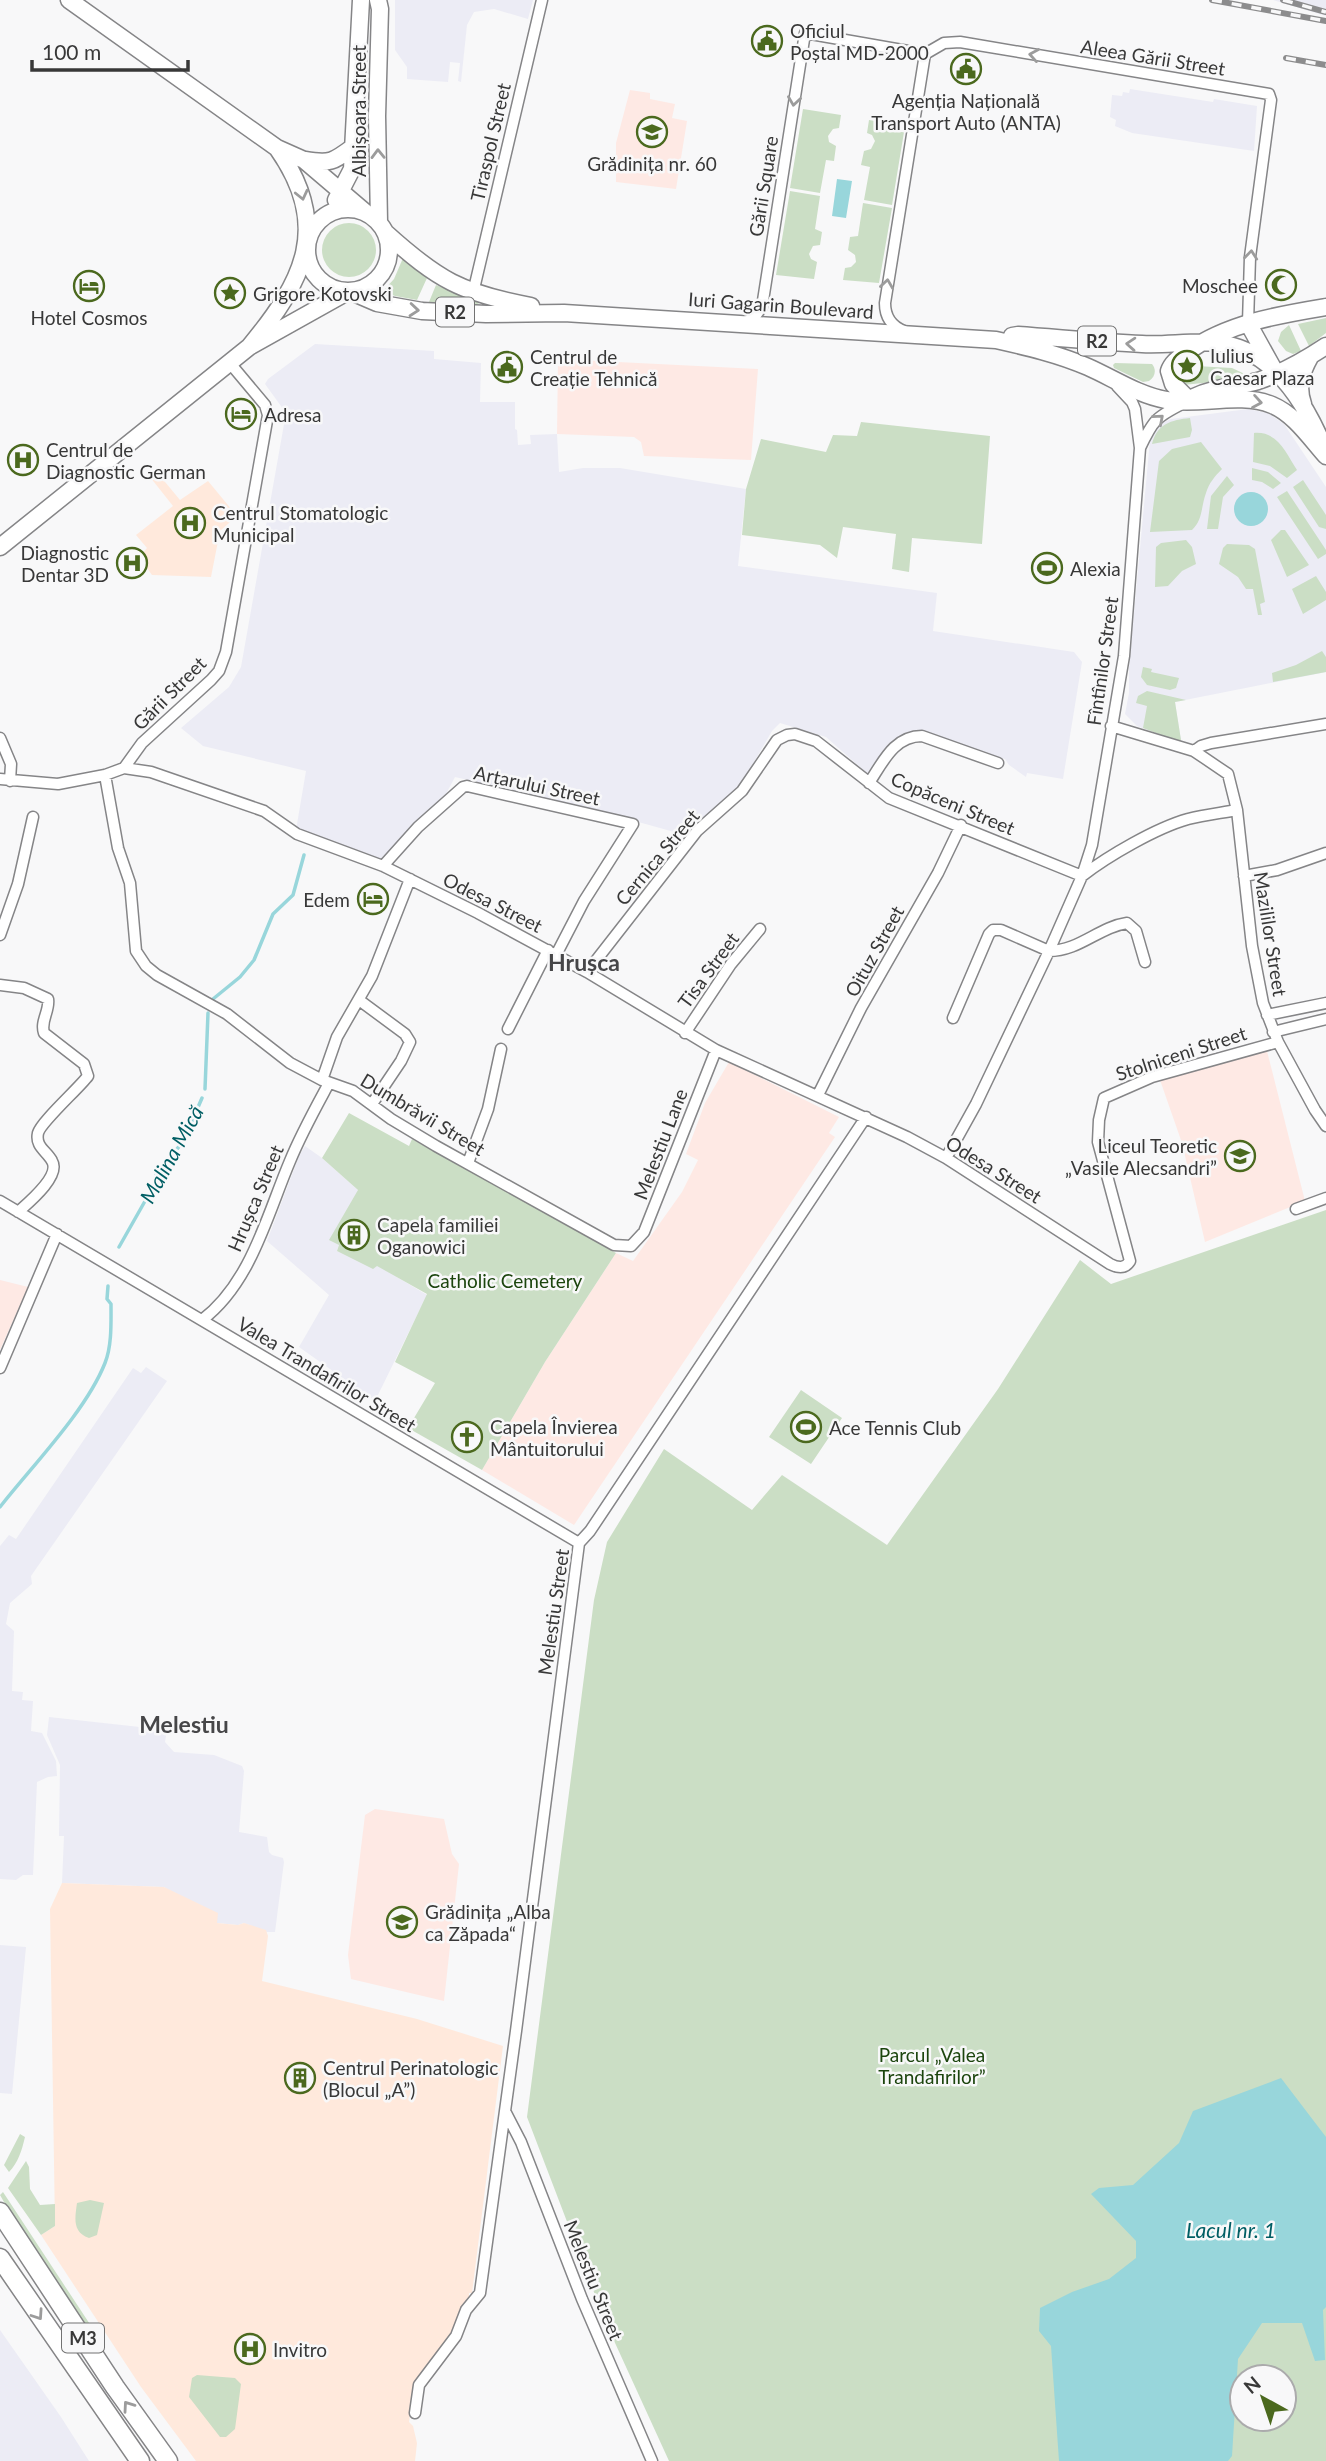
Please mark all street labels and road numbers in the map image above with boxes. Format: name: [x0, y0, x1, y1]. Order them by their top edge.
street label: Aleea Gării Street: [1079, 34, 1227, 80]
street label: Albișoara Street: [347, 45, 370, 177]
street label: Tiraspol Street: [465, 80, 515, 204]
street label: Gării Square: [744, 134, 782, 238]
street label: Iuri Gagarin Boulevard: [688, 287, 874, 323]
road number: R2: [436, 298, 474, 326]
road number: R2: [1078, 326, 1116, 356]
street label: Fîntînilor Street: [1082, 595, 1122, 727]
street label: Gării Street: [128, 651, 211, 734]
street label: Arțarului Street: [472, 760, 602, 810]
street label: Copăceni Street: [888, 767, 1019, 840]
street label: Cernica Street: [610, 804, 704, 910]
street label: Odesa Street: [440, 867, 547, 937]
street label: Mazililor Street: [1250, 870, 1292, 998]
street label: Oituz Street: [840, 901, 909, 1001]
street label: Tisa Street: [673, 927, 743, 1012]
street label: Stolniceni Street: [1113, 1021, 1249, 1085]
street label: Dumbrăvii Street: [357, 1068, 490, 1160]
street label: Melestiu Lane: [628, 1085, 692, 1203]
street label: Odesa Street: [942, 1131, 1046, 1208]
street label: Hrușca Street: [222, 1141, 288, 1255]
street label: Valea Trandafirilor Street: [234, 1312, 421, 1437]
street label: Melestiu Street: [533, 1547, 573, 1677]
street label: Melestiu Street: [559, 2217, 629, 2344]
road number: M3: [62, 2324, 104, 2352]

